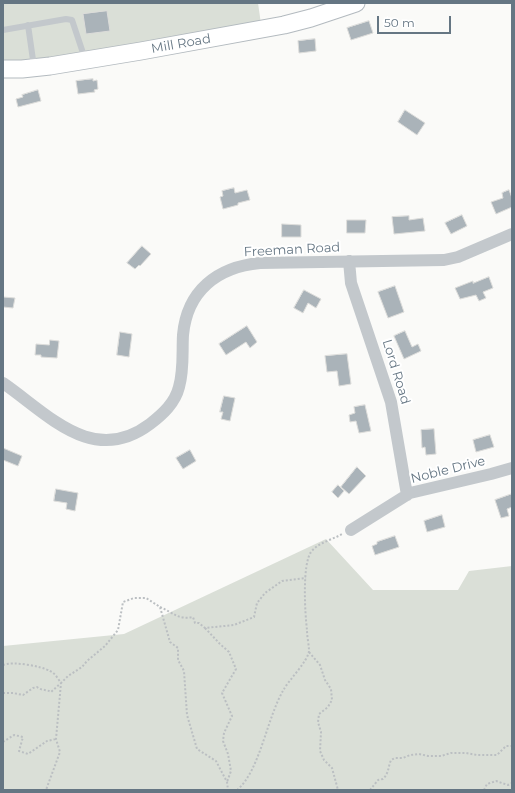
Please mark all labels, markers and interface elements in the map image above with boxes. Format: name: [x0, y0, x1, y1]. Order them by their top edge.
scale bar: [379, 8, 453, 34]
text: 50 m: [384, 15, 415, 30]
street label: Mill Road: [150, 31, 212, 57]
street label: Freeman Road: [243, 240, 341, 260]
street label: Lord Road: [379, 338, 413, 406]
street label: Noble Drive: [409, 453, 487, 487]

